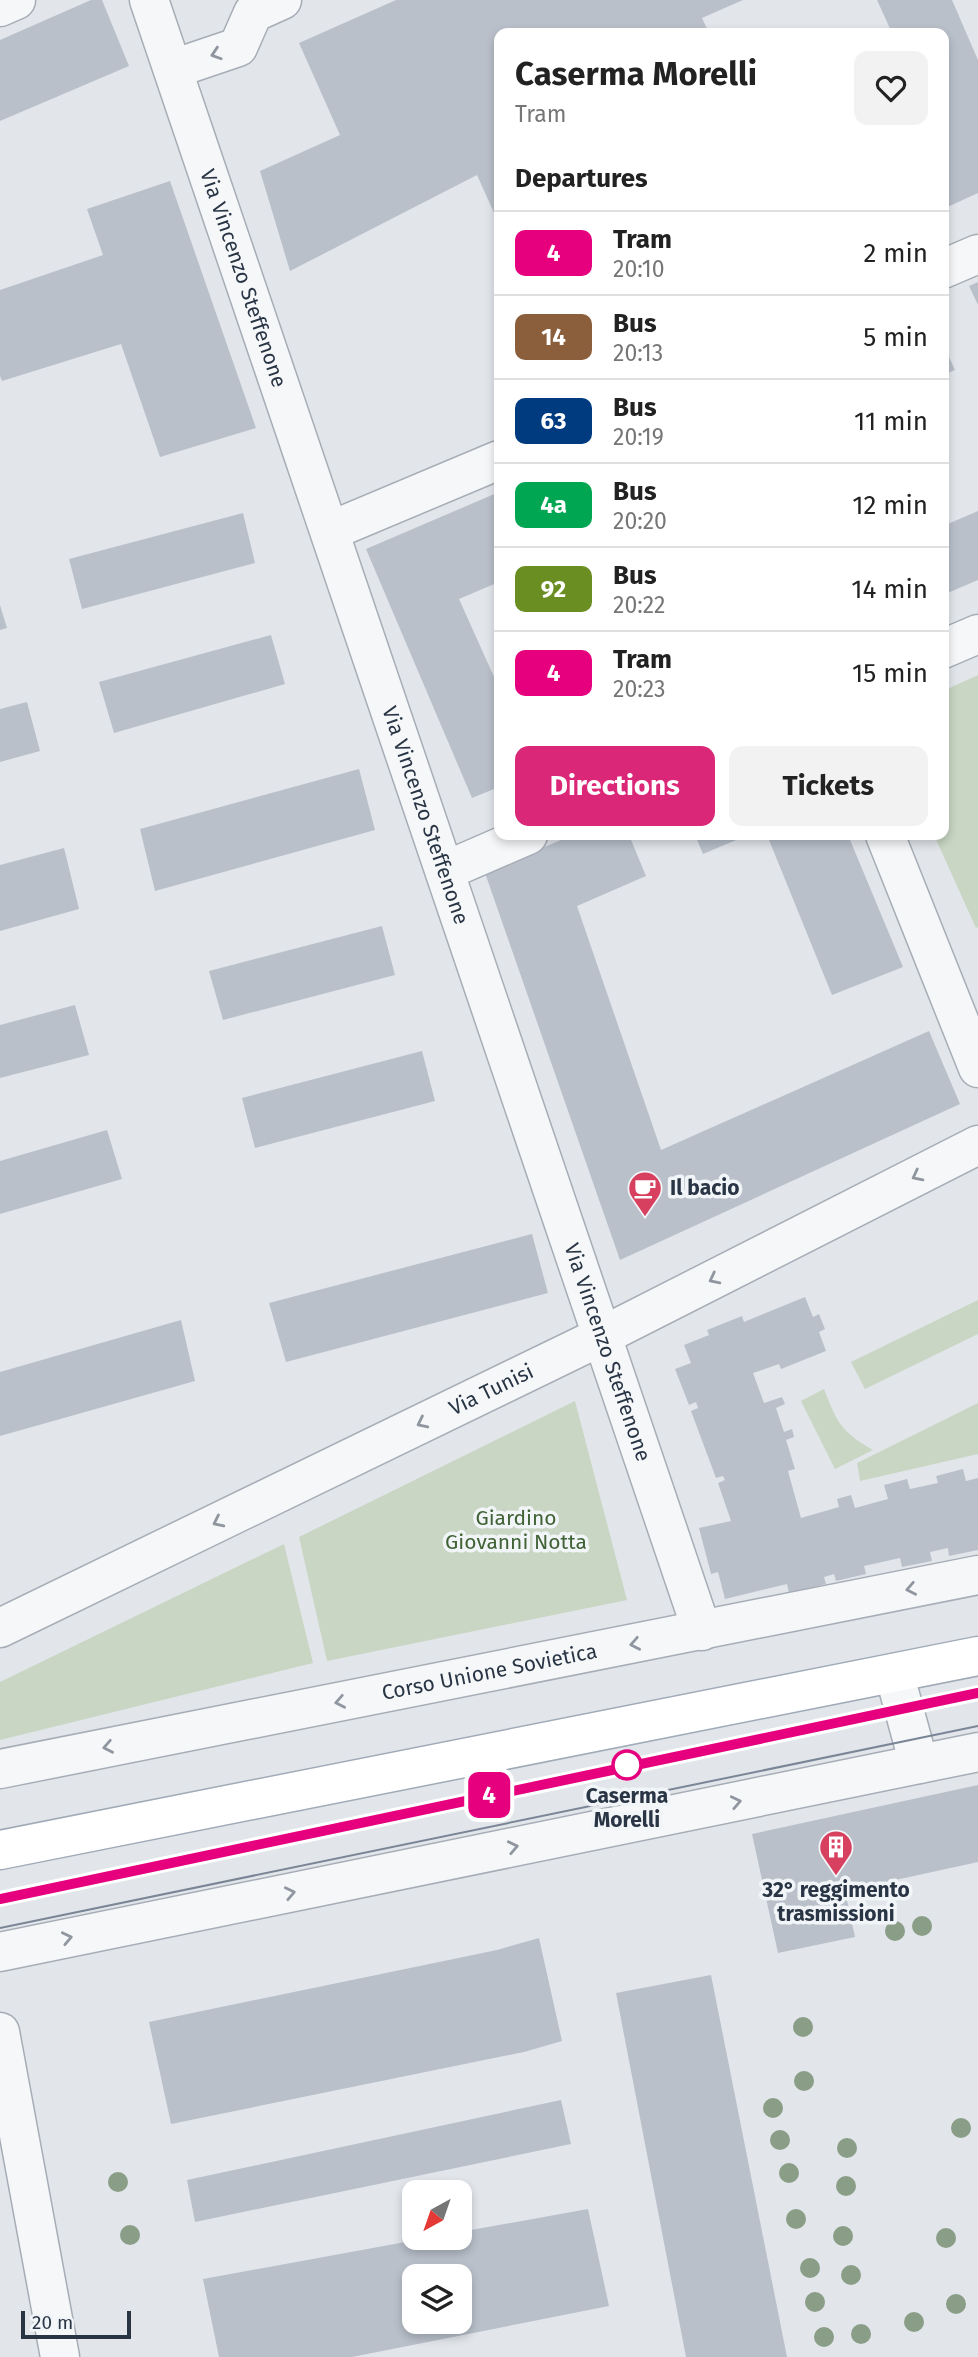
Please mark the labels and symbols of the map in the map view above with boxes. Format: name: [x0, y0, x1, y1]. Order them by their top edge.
one-way arrow: [210, 45, 222, 60]
street label: Via Vincenzo Steffenone: [194, 166, 292, 391]
street label: Via Vincenzo Steffenone: [376, 703, 474, 928]
one-way arrow: [912, 1167, 924, 1181]
cafe icon: Il bacio: [626, 1169, 664, 1218]
place label: Il bacio: [670, 1175, 739, 1201]
street label: Via Vincenzo Steffenone: [559, 1240, 657, 1465]
one-way arrow: [709, 1270, 721, 1284]
street label: Via Tunisi: [445, 1358, 538, 1421]
one-way arrow: [417, 1415, 429, 1429]
park label: Giardino Giovanni Notta: [445, 1505, 587, 1555]
one-way arrow: [213, 1514, 225, 1528]
one-way arrow: [905, 1580, 917, 1595]
one-way arrow: [629, 1636, 641, 1651]
street label: Corso Unione Sovietica: [380, 1638, 599, 1706]
one-way arrow: [334, 1694, 346, 1709]
one-way arrow: [102, 1739, 114, 1754]
marker: Caserma Morelli: [612, 1750, 642, 1780]
line badge: 4: [466, 1772, 512, 1818]
place label: Caserma Morelli: [586, 1783, 668, 1833]
one-way arrow: [730, 1795, 742, 1810]
building icon: 32° reggimento trasmissioni: [817, 1828, 855, 1877]
one-way arrow: [507, 1841, 519, 1856]
place label: 32° reggimento trasmissioni: [761, 1877, 910, 1927]
one-way arrow: [284, 1886, 296, 1901]
one-way arrow: [61, 1932, 73, 1947]
north arrow: [402, 2180, 472, 2250]
scale bar: [21, 2308, 131, 2340]

